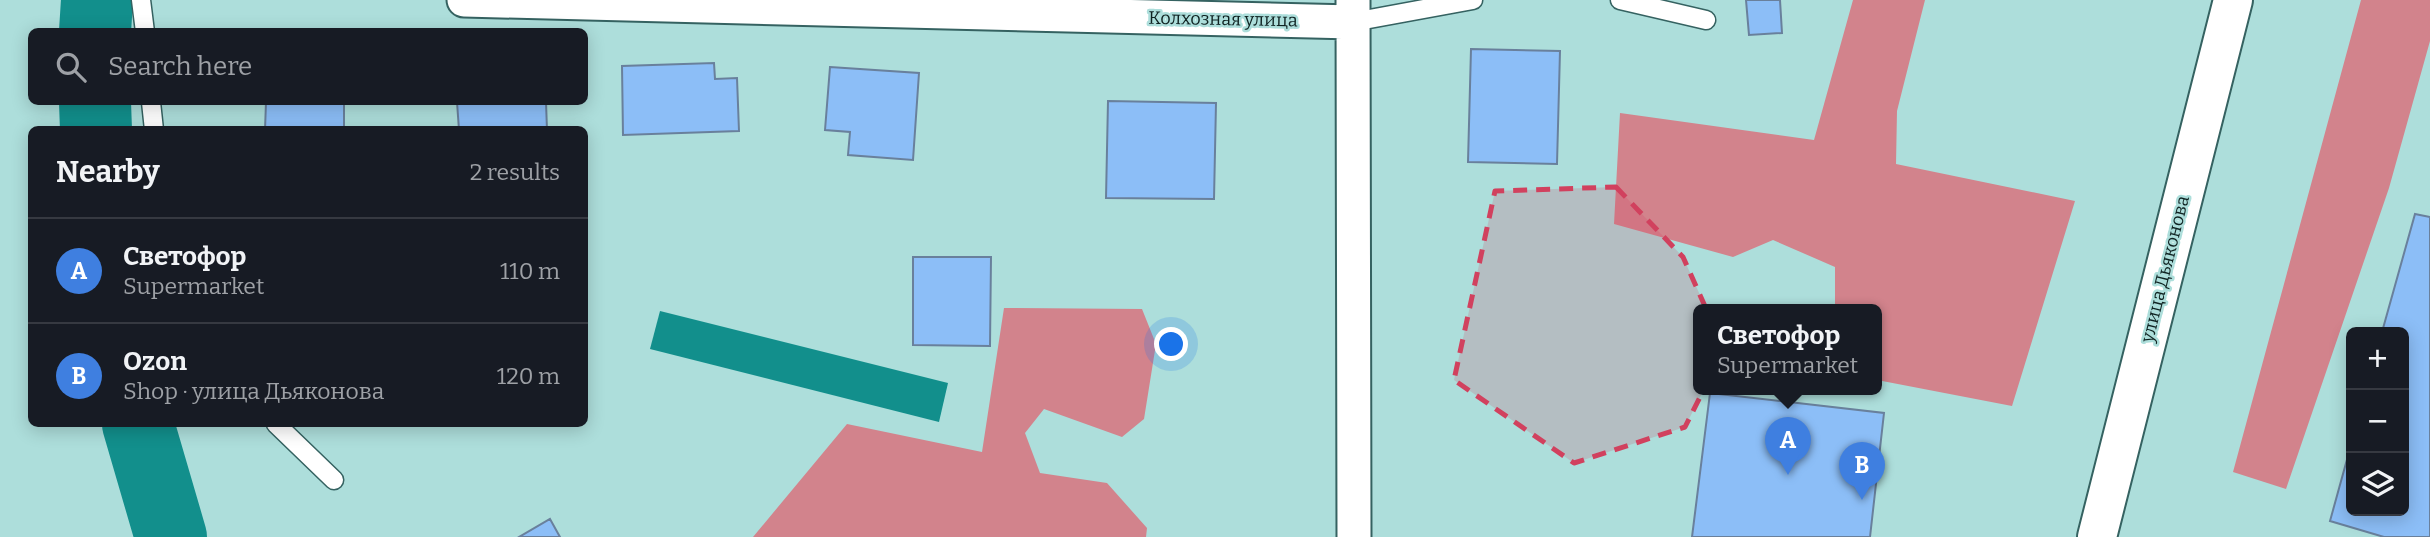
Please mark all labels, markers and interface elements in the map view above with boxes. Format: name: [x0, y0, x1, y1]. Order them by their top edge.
street label: Колхозная улица: [1148, 7, 1298, 31]
search box: [28, 28, 588, 105]
icon: search: [52, 48, 90, 86]
text: Search here: [108, 51, 252, 82]
text: Nearby: [56, 154, 160, 190]
text: 2 results: [470, 158, 560, 186]
street label: улица Дьяконова: [2136, 193, 2194, 346]
text: Светофор: [123, 241, 246, 272]
text: A: [71, 257, 87, 285]
text: 110 m: [500, 257, 560, 285]
text: Supermarket: [123, 272, 264, 300]
popup: [1693, 304, 1882, 395]
text: Светофор: [1717, 320, 1840, 351]
your location: [1154, 327, 1188, 361]
map controls: [2346, 327, 2409, 516]
button: +: [2346, 327, 2409, 390]
text: Ozon: [123, 346, 187, 377]
text: Supermarket: [1717, 351, 1858, 379]
text: B: [72, 362, 86, 390]
text: 120 m: [497, 362, 560, 390]
text: Shop · улица Дьяконова: [123, 377, 384, 405]
button: −: [2346, 390, 2409, 453]
pin: A: [1765, 417, 1811, 475]
pin: B: [1839, 442, 1885, 500]
button: layers: [2346, 453, 2409, 516]

